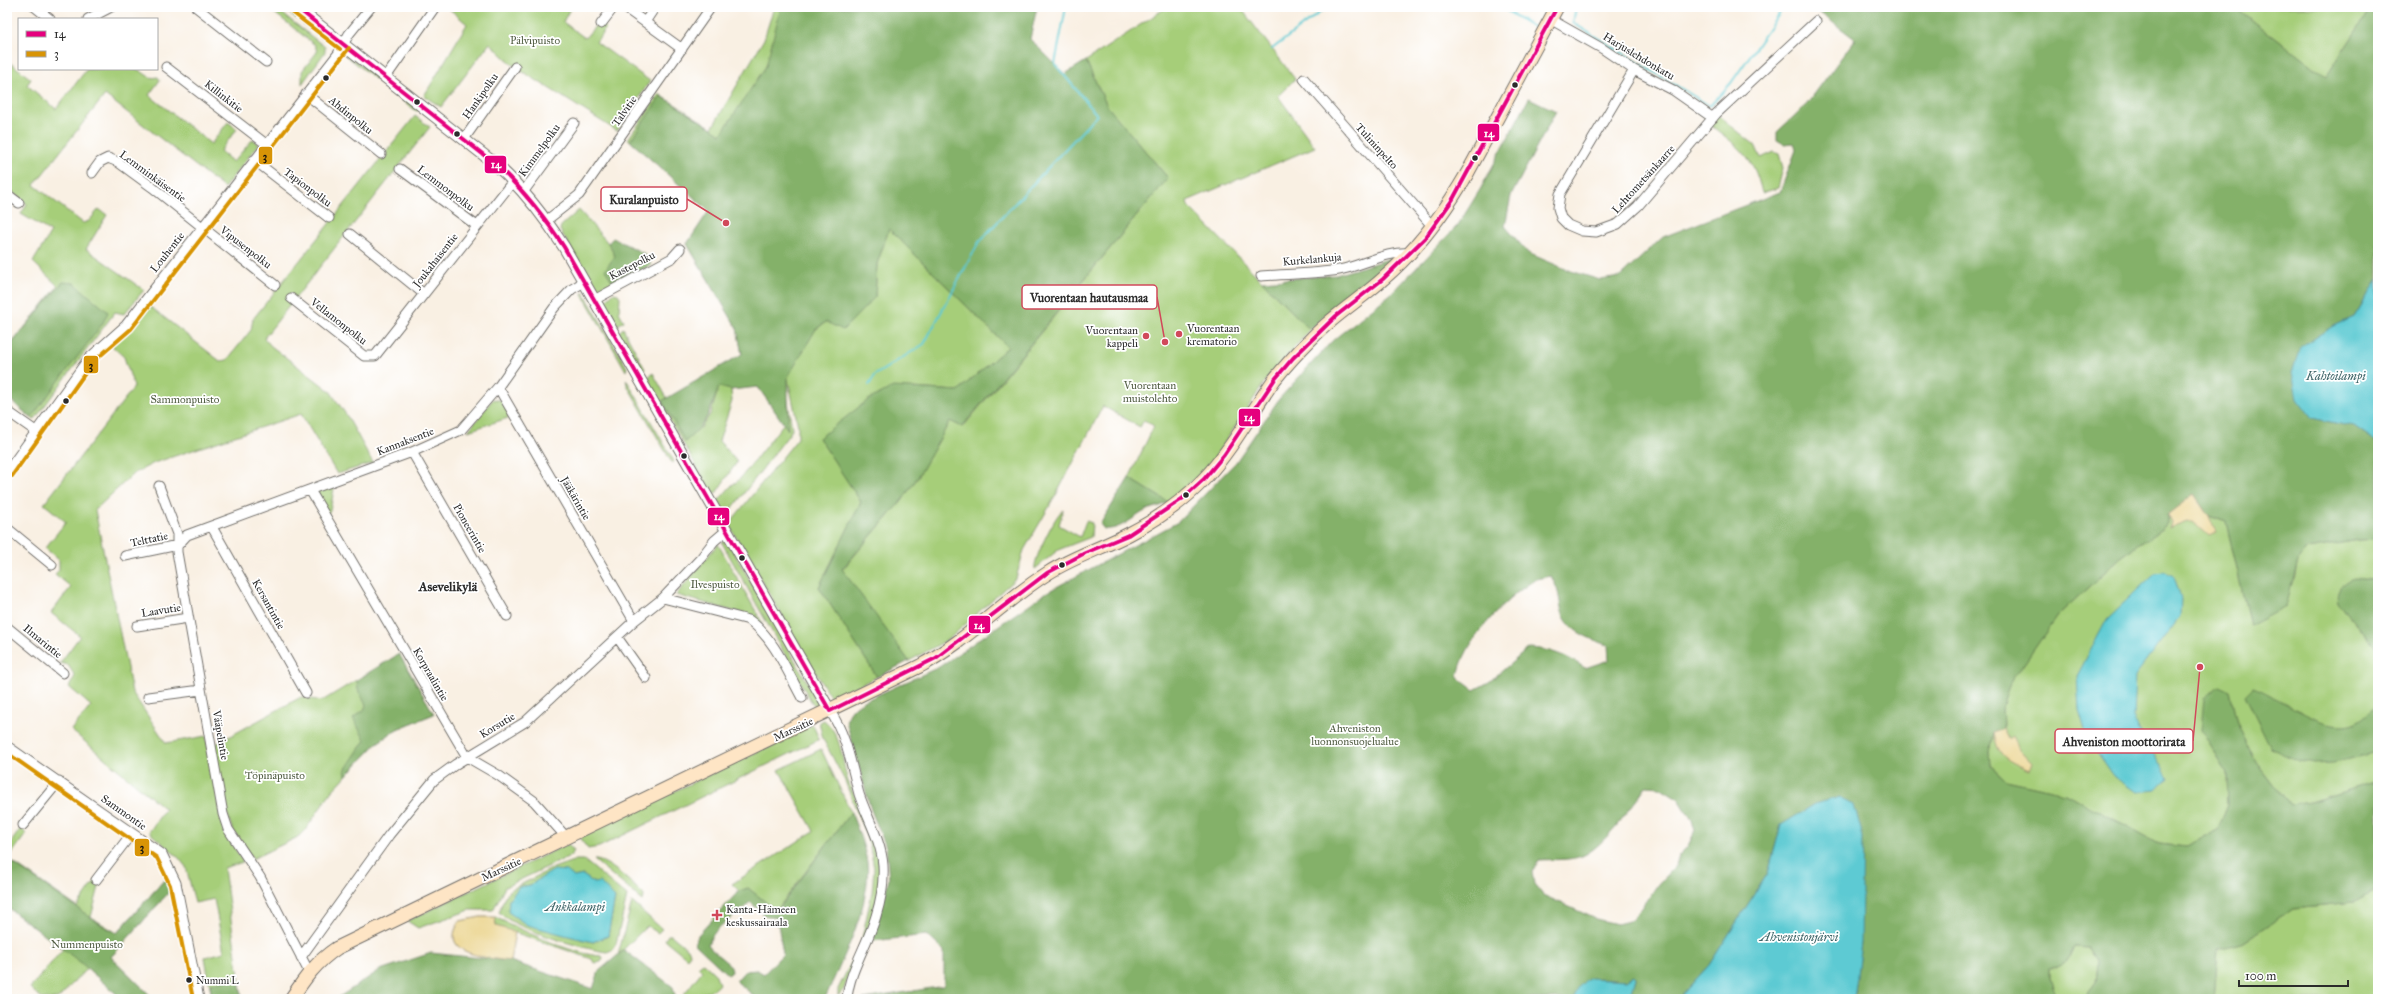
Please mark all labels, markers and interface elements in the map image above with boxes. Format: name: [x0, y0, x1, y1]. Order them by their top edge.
legend: [18, 18, 158, 70]
text: 14: [54, 27, 66, 41]
street label: Harjuslehdonkatu: [1601, 30, 1677, 83]
park label: Pälvipuisto: [510, 34, 560, 47]
text: 3: [54, 47, 59, 61]
street label: Hankipolku: [460, 71, 501, 122]
unlabelled marker: [321, 73, 331, 83]
street label: Killinkitie: [202, 77, 246, 116]
unlabelled marker: [1510, 80, 1520, 90]
street label: Ahdinpolku: [325, 93, 375, 137]
street label: Talvitie: [609, 93, 640, 129]
unlabelled marker: [412, 97, 422, 107]
street label: Kimmelpolku: [516, 121, 563, 179]
street label: Tulininpelto: [1353, 121, 1401, 172]
line badge: 14: [1477, 123, 1500, 142]
text: 14: [1484, 127, 1495, 141]
unlabelled marker: [452, 129, 462, 139]
street label: Lehtometsänkaarre: [1609, 142, 1678, 216]
line badge: 3: [258, 146, 273, 165]
street label: Lemminkäisentie: [117, 148, 189, 205]
text: 3: [263, 150, 267, 164]
unlabelled marker: [1470, 153, 1480, 163]
line badge: 14: [484, 155, 507, 174]
text: 14: [491, 158, 502, 172]
street label: Lemmonpolku: [415, 163, 477, 214]
street label: Tapionpolku: [281, 165, 334, 210]
callout: Kuralanpuisto: [601, 187, 687, 211]
text: Kuralanpuisto: [609, 193, 679, 208]
street label: Vipusenpolku: [217, 223, 274, 272]
street label: Louhentie: [148, 229, 187, 275]
street label: Joukahaisentie: [410, 230, 462, 291]
street label: Kastepolku: [607, 248, 658, 283]
street label: Kurkelankuja: [1282, 250, 1342, 269]
callout: Vuorentaan hautausmaa: [1022, 285, 1157, 309]
text: Vuorentaan hautausmaa: [1029, 291, 1149, 305]
street label: Vellamonpolku: [307, 295, 370, 347]
place label: Vuorentaan krematorio: [1186, 322, 1240, 348]
place label: Vuorentaan kappeli: [1085, 324, 1138, 350]
marker: Vuorentaan krematorio: [1174, 329, 1184, 339]
marker: Vuorentaan kappeli: [1141, 331, 1151, 341]
line badge: 3: [83, 355, 99, 374]
text: 3: [89, 359, 93, 373]
water label: Kahtoilampi: [2305, 369, 2366, 384]
park label: Vuorentaan muistolehto: [1123, 379, 1178, 405]
park label: Sammonpuisto: [151, 393, 220, 406]
unlabelled marker: [61, 396, 71, 406]
line badge: 14: [1238, 408, 1261, 427]
text: 14: [1244, 411, 1255, 425]
street label: Kannaksentie: [375, 424, 436, 458]
unlabelled marker: [679, 451, 689, 461]
street label: Jääkärintie: [557, 473, 593, 523]
unlabelled marker: [1181, 490, 1191, 500]
street label: Pioneerintie: [450, 501, 489, 555]
line badge: 14: [707, 507, 730, 526]
text: 14: [714, 510, 725, 524]
street label: Telttatie: [129, 529, 169, 550]
unlabelled marker: [737, 553, 747, 563]
unlabelled marker: [1057, 560, 1067, 570]
street label: Kersantintie: [249, 577, 288, 632]
park label: Ilvespuisto: [690, 578, 740, 591]
district label: Asevelikylä: [418, 579, 478, 595]
street label: Laavutie: [140, 601, 182, 620]
line badge: 14: [968, 615, 991, 634]
text: 14: [974, 619, 985, 633]
street label: Ilmarintie: [21, 622, 65, 661]
street label: Korpraalintie: [410, 645, 451, 704]
street label: Vääpelintie: [210, 708, 231, 761]
street label: Korsutie: [477, 710, 518, 741]
street label: Marssitie: [771, 714, 816, 744]
park label: Ahveniston luonnonsuojelualue: [1311, 722, 1399, 748]
callout: Ahveniston moottorirata: [2055, 729, 2193, 753]
text: Ahveniston moottorirata: [2062, 735, 2186, 749]
park label: Töpinäpuisto: [245, 769, 305, 782]
street label: Sammontie: [99, 792, 149, 833]
line badge: 3: [134, 838, 150, 857]
text: 3: [140, 841, 144, 855]
street label: Marssitie: [479, 854, 524, 884]
water label: Ankkalampi: [543, 900, 606, 915]
place label: Kanta-Hämeen keskussairaala: [726, 903, 796, 929]
marker: Kanta-Hämeen keskussairaala: [711, 909, 723, 921]
water label: Ahvenistonjärvi: [1758, 930, 1839, 945]
park label: Nummenpuisto: [51, 938, 123, 951]
scale bar: [2239, 962, 2348, 988]
text: 100 m: [2245, 969, 2276, 983]
marker: Nummi L: [184, 975, 194, 985]
place label: Nummi L: [196, 975, 239, 987]

